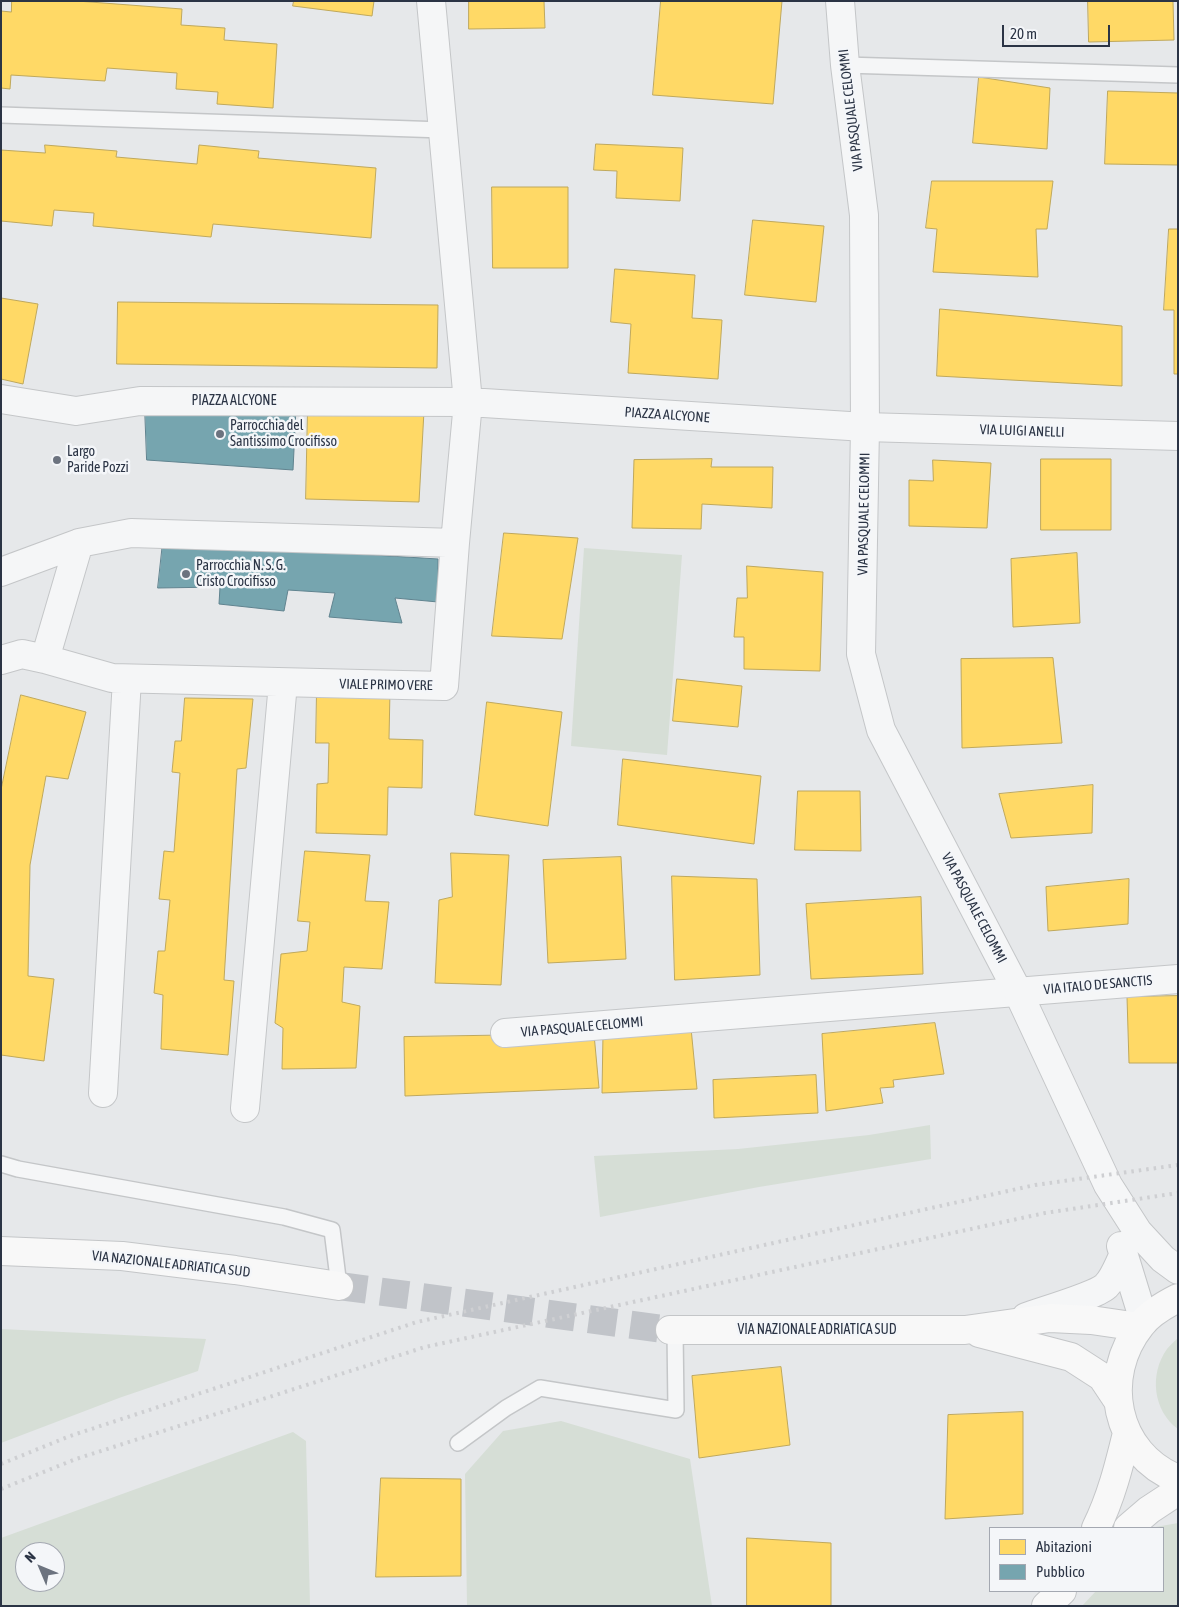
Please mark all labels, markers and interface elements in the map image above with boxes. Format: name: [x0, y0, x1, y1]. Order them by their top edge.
scale bar: [1004, 15, 1112, 47]
text: 20 m: [1010, 25, 1037, 42]
street label: VIA PASQUALE CELOMMI: [835, 48, 867, 172]
street label: PIAZZA ALCYONE: [191, 393, 277, 409]
street label: PIAZZA ALCYONE: [624, 404, 710, 426]
place label: Parrocchia del Santissimo Crocifisso: [230, 418, 337, 451]
street label: VIA LUIGI ANELLI: [979, 421, 1065, 441]
marker: Parrocchia del Santissimo Crocifisso: [214, 428, 226, 440]
place label: Largo Paride Pozzi: [67, 444, 129, 477]
street label: VIA PASQUALE CELOMMI: [855, 452, 873, 576]
marker: Largo Paride Pozzi: [51, 454, 63, 466]
place label: Parrocchia N. S. G. Cristo Crocifisso: [196, 558, 286, 590]
marker: Parrocchia N. S. G. Cristo Crocifisso: [180, 568, 192, 580]
street label: VIALE PRIMO VERE: [339, 676, 433, 694]
street label: VIA PASQUALE CELOMMI: [938, 850, 1010, 966]
street label: VIA ITALO DE SANCTIS: [1043, 972, 1153, 998]
street label: VIA PASQUALE CELOMMI: [520, 1013, 644, 1041]
street label: VIA NAZIONALE ADRIATICA SUD: [91, 1247, 251, 1281]
street label: VIA NAZIONALE ADRIATICA SUD: [737, 1322, 897, 1338]
legend: [989, 1527, 1164, 1592]
text: Abitazioni: [1036, 1538, 1092, 1555]
north arrow: [15, 1542, 65, 1592]
text: N: [22, 1549, 39, 1566]
text: Pubblico: [1036, 1563, 1085, 1580]

